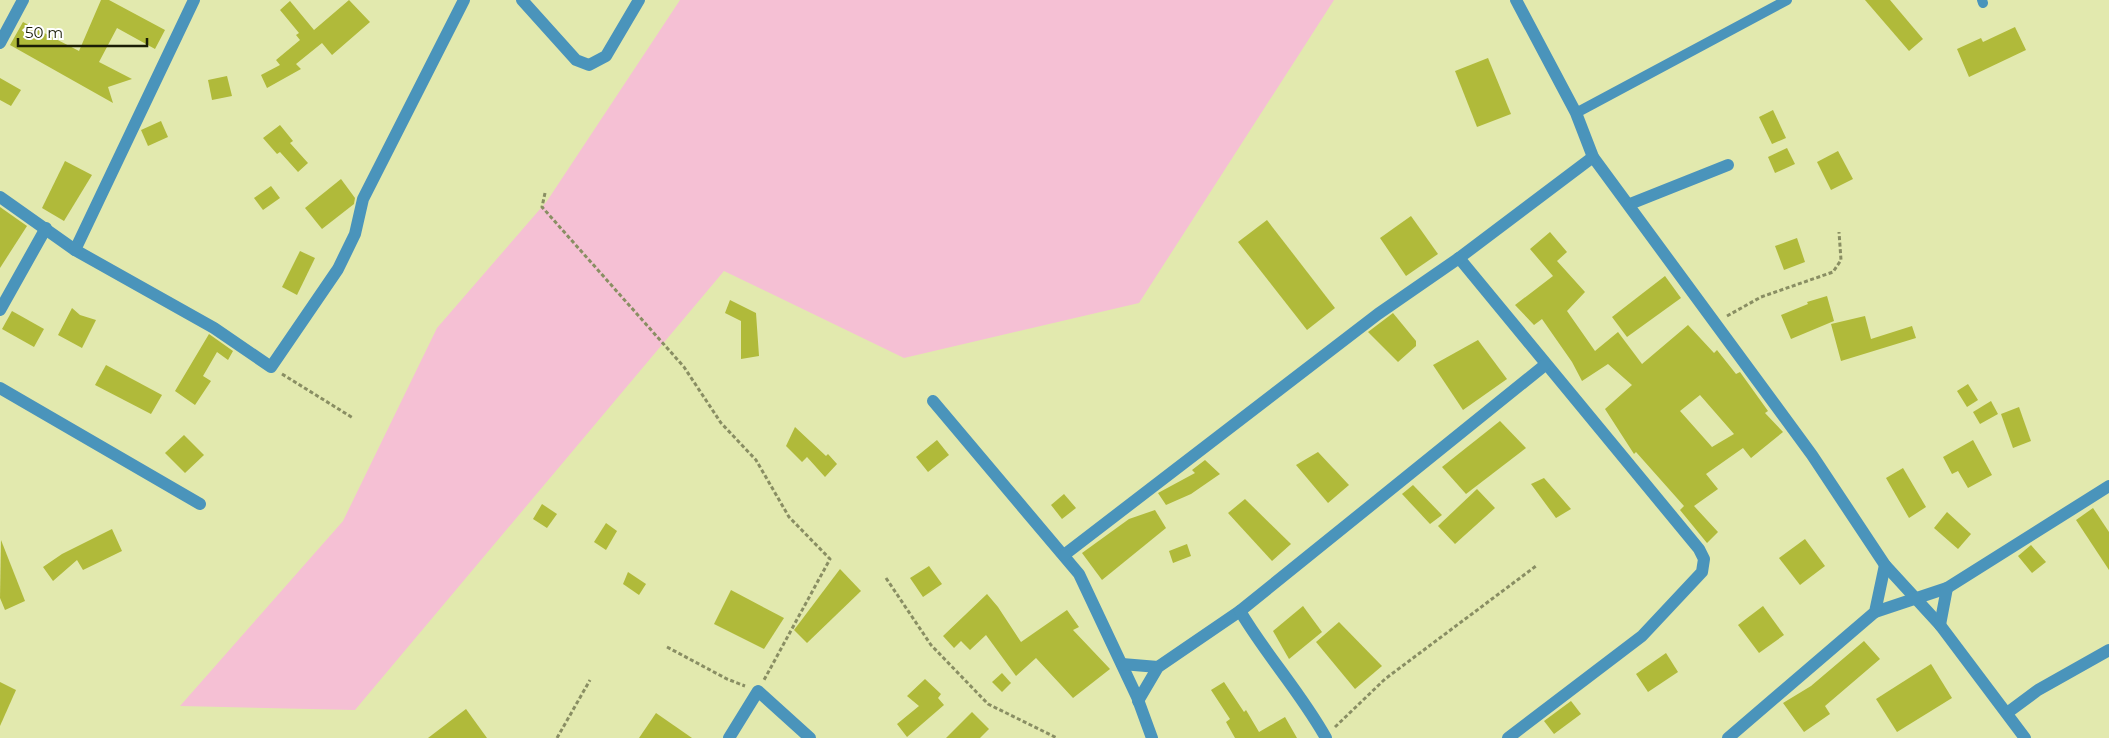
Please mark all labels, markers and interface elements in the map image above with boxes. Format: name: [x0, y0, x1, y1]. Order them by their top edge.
scale bar: [18, 15, 146, 47]
text: 50 m: [25, 23, 63, 42]

